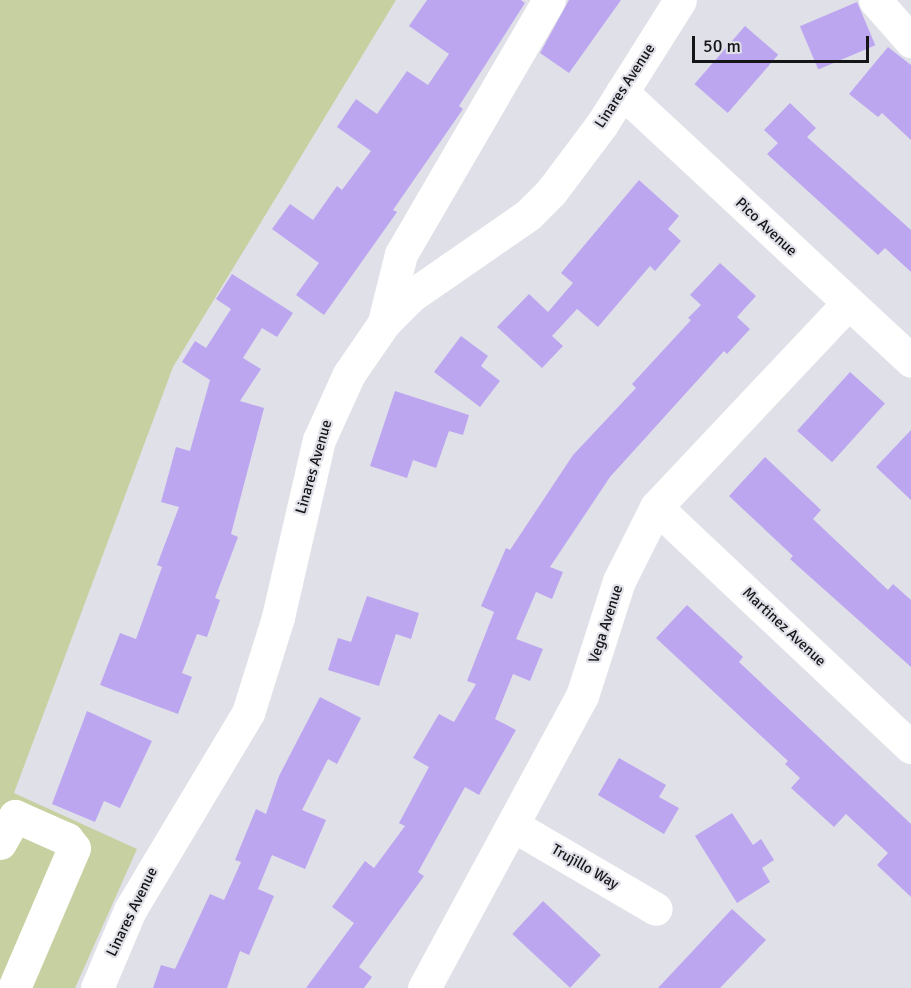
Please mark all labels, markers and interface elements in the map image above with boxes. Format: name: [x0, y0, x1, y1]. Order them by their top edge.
scale bar: [695, 24, 872, 62]
text: 50 m: [703, 35, 741, 57]
street label: Linares Avenue: [591, 40, 659, 132]
street label: Pico Avenue: [731, 194, 801, 260]
street label: Linares Avenue: [292, 418, 336, 516]
street label: Vega Avenue: [585, 583, 627, 665]
street label: Martinez Avenue: [739, 584, 829, 670]
street label: Trujillo Way: [548, 841, 622, 893]
street label: Linares Avenue: [103, 864, 161, 960]

